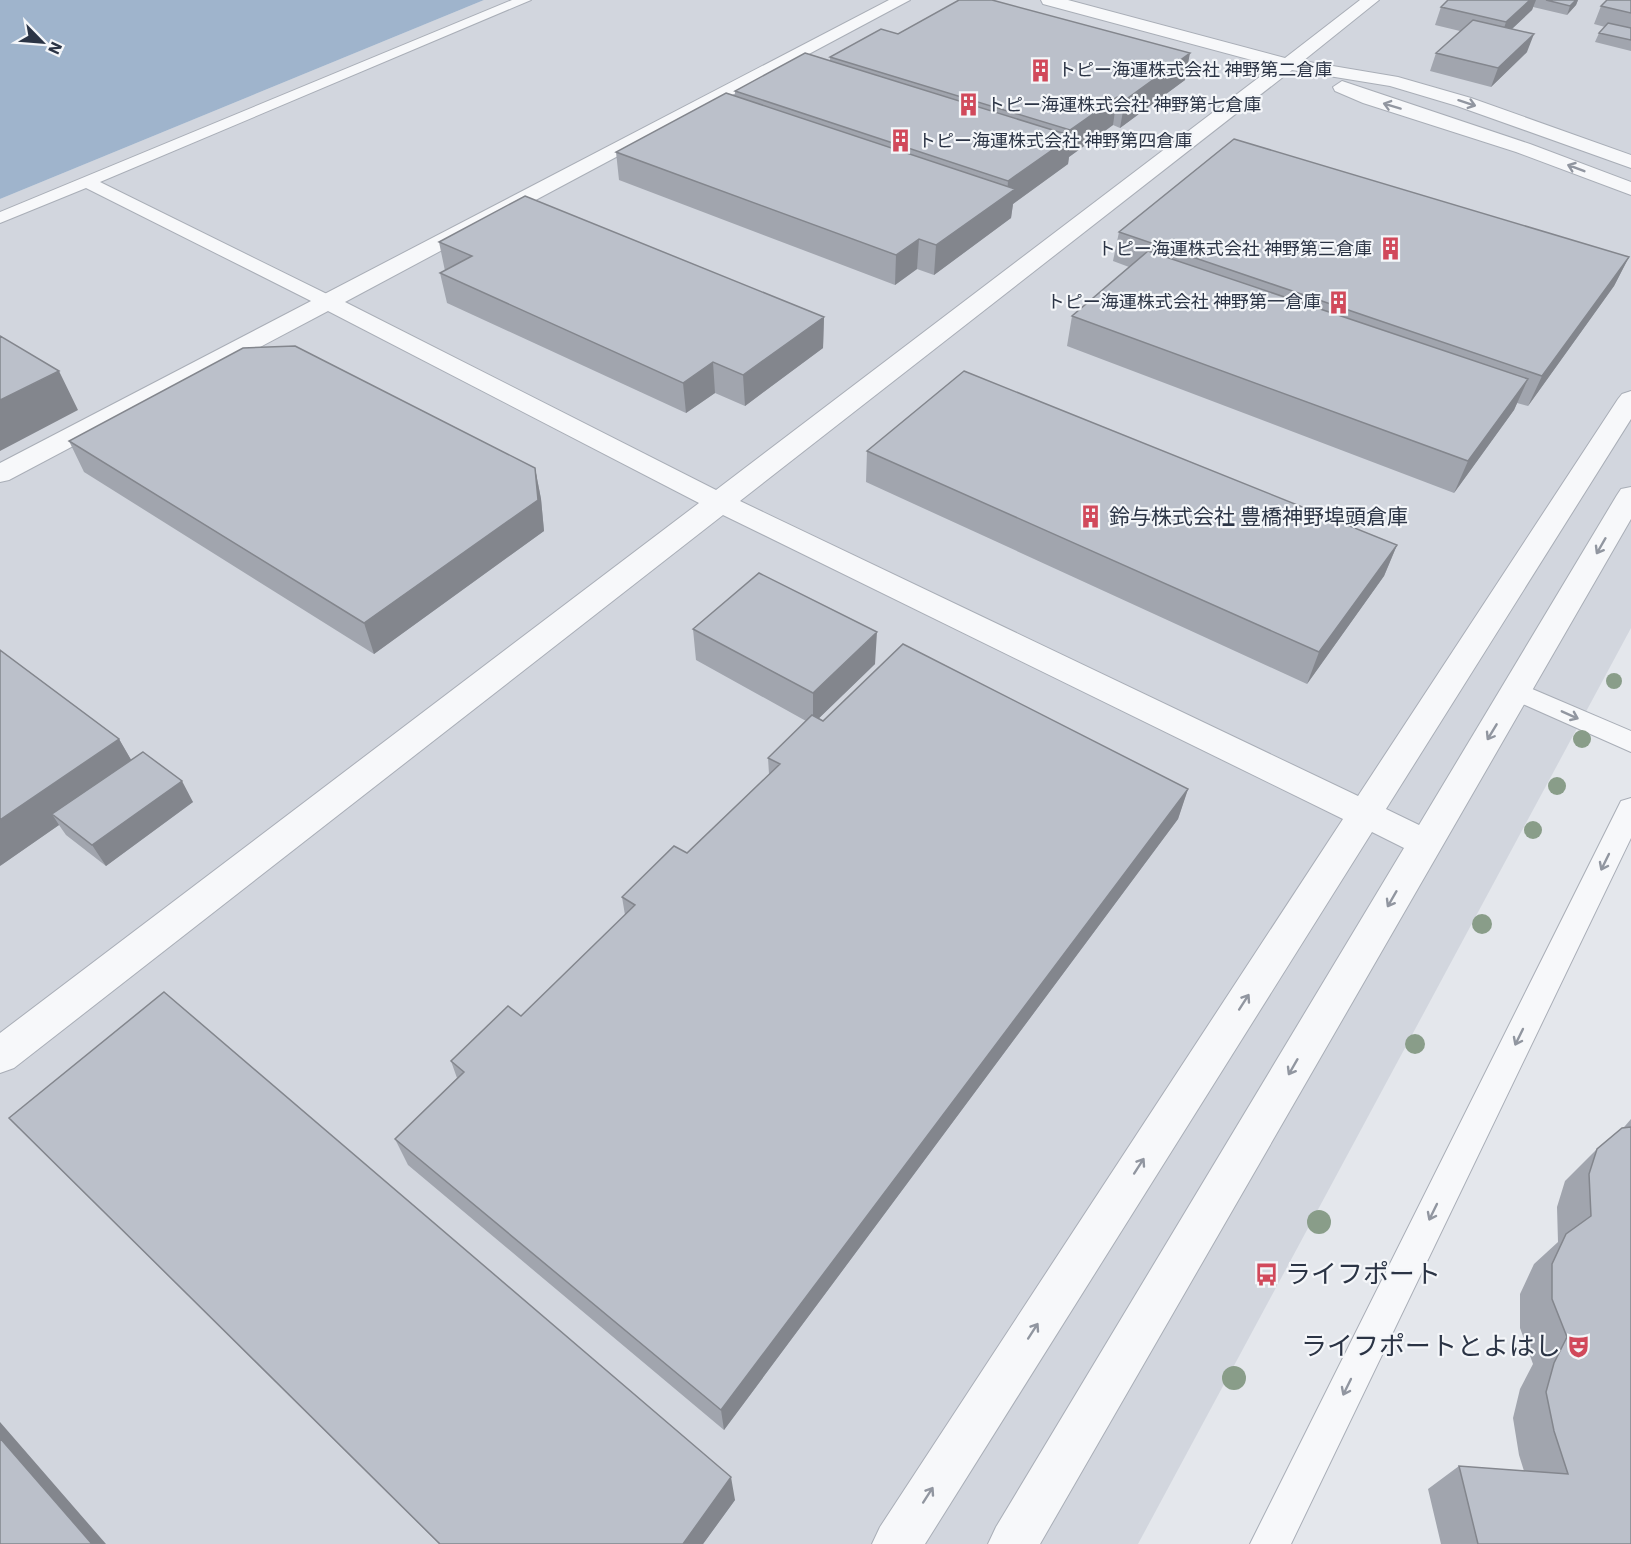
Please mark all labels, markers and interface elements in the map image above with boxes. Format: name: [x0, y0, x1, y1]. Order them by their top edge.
north arrow: [12, 12, 72, 72]
text: N: [44, 39, 67, 58]
building icon: トピー海運株式会社 神野第二倉庫: [1027, 57, 1053, 83]
place label: トピー海運株式会社 神野第二倉庫: [1058, 58, 1332, 81]
building icon: トピー海運株式会社 神野第七倉庫: [956, 92, 982, 118]
place label: トピー海運株式会社 神野第七倉庫: [987, 93, 1261, 116]
one-way arrow: [1457, 99, 1476, 110]
one-way arrow: [1383, 100, 1402, 111]
building icon: トピー海運株式会社 神野第四倉庫: [887, 128, 913, 154]
place label: トピー海運株式会社 神野第四倉庫: [918, 129, 1192, 152]
one-way arrow: [1568, 162, 1586, 173]
building icon: トピー海運株式会社 神野第三倉庫: [1377, 236, 1403, 262]
place label: トピー海運株式会社 神野第三倉庫: [1098, 237, 1372, 260]
building icon: トピー海運株式会社 神野第一倉庫: [1326, 289, 1352, 315]
place label: トピー海運株式会社 神野第一倉庫: [1047, 290, 1321, 313]
place label: 鈴与株式会社 豊橋神野埠頭倉庫: [1109, 502, 1408, 530]
building icon: 鈴与株式会社 豊橋神野埠頭倉庫: [1078, 504, 1104, 530]
one-way arrow: [1595, 537, 1607, 554]
one-way arrow: [1560, 710, 1578, 721]
one-way arrow: [1486, 723, 1498, 740]
one-way arrow: [1599, 853, 1611, 871]
one-way arrow: [1386, 890, 1398, 907]
one-way arrow: [1238, 994, 1250, 1011]
one-way arrow: [1513, 1028, 1525, 1046]
one-way arrow: [1287, 1058, 1299, 1075]
one-way arrow: [1132, 1158, 1145, 1175]
one-way arrow: [1427, 1203, 1439, 1221]
place label: ライフポート: [1285, 1256, 1441, 1290]
bus stop icon: ライフポート: [1254, 1261, 1280, 1287]
one-way arrow: [1027, 1322, 1040, 1339]
place label: ライフポートとよはし: [1301, 1328, 1561, 1362]
theatre icon: ライフポートとよはし: [1566, 1333, 1592, 1359]
one-way arrow: [1341, 1378, 1353, 1396]
one-way arrow: [922, 1487, 934, 1504]

